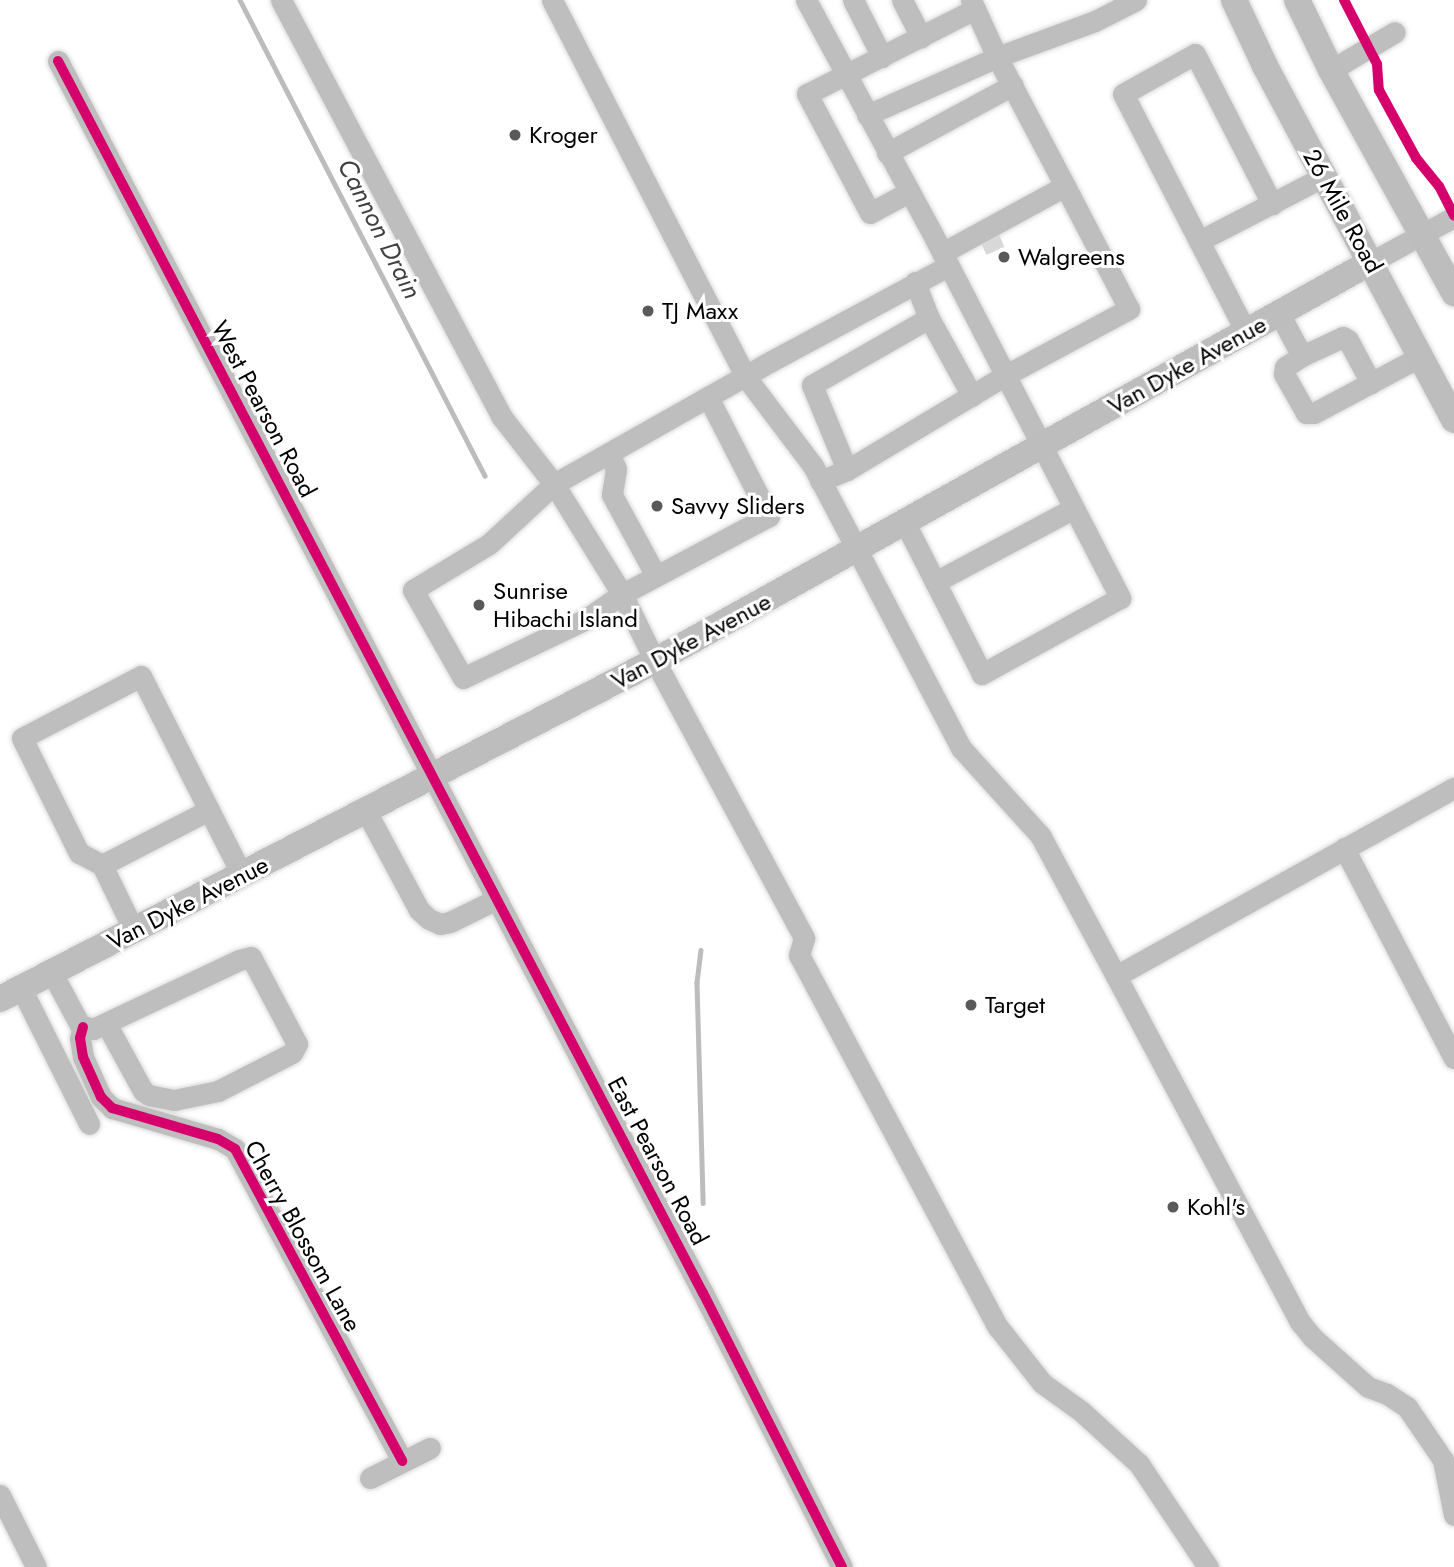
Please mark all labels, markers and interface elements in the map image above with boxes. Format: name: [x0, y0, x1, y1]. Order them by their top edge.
place label: Kroger: [529, 121, 598, 149]
marker: Kroger: [507, 127, 523, 143]
street label: 26 Mile Road: [1297, 144, 1389, 278]
water label: Cannon Drain: [330, 154, 428, 304]
place label: Walgreens: [1018, 243, 1125, 271]
marker: Walgreens: [996, 249, 1012, 265]
place label: TJ Maxx: [662, 297, 738, 325]
marker: TJ Maxx: [640, 303, 656, 319]
street label: Van Dyke Avenue: [1103, 310, 1271, 420]
street label: West Pearson Road: [205, 316, 323, 502]
place label: Savvy Sliders: [671, 492, 805, 520]
marker: Savvy Sliders: [649, 498, 665, 514]
place label: Sunrise Hibachi Island: [493, 577, 638, 633]
street label: Van Dyke Avenue: [606, 587, 776, 695]
marker: Sunrise Hibachi Island: [471, 597, 487, 613]
street label: Van Dyke Avenue: [103, 850, 273, 956]
place label: Target: [985, 991, 1045, 1019]
marker: Target: [963, 997, 979, 1013]
street label: East Pearson Road: [602, 1072, 714, 1250]
street label: Cherry Blossom Lane: [239, 1135, 367, 1337]
place label: Kohl's: [1187, 1193, 1245, 1221]
marker: Kohl's: [1165, 1199, 1181, 1215]

